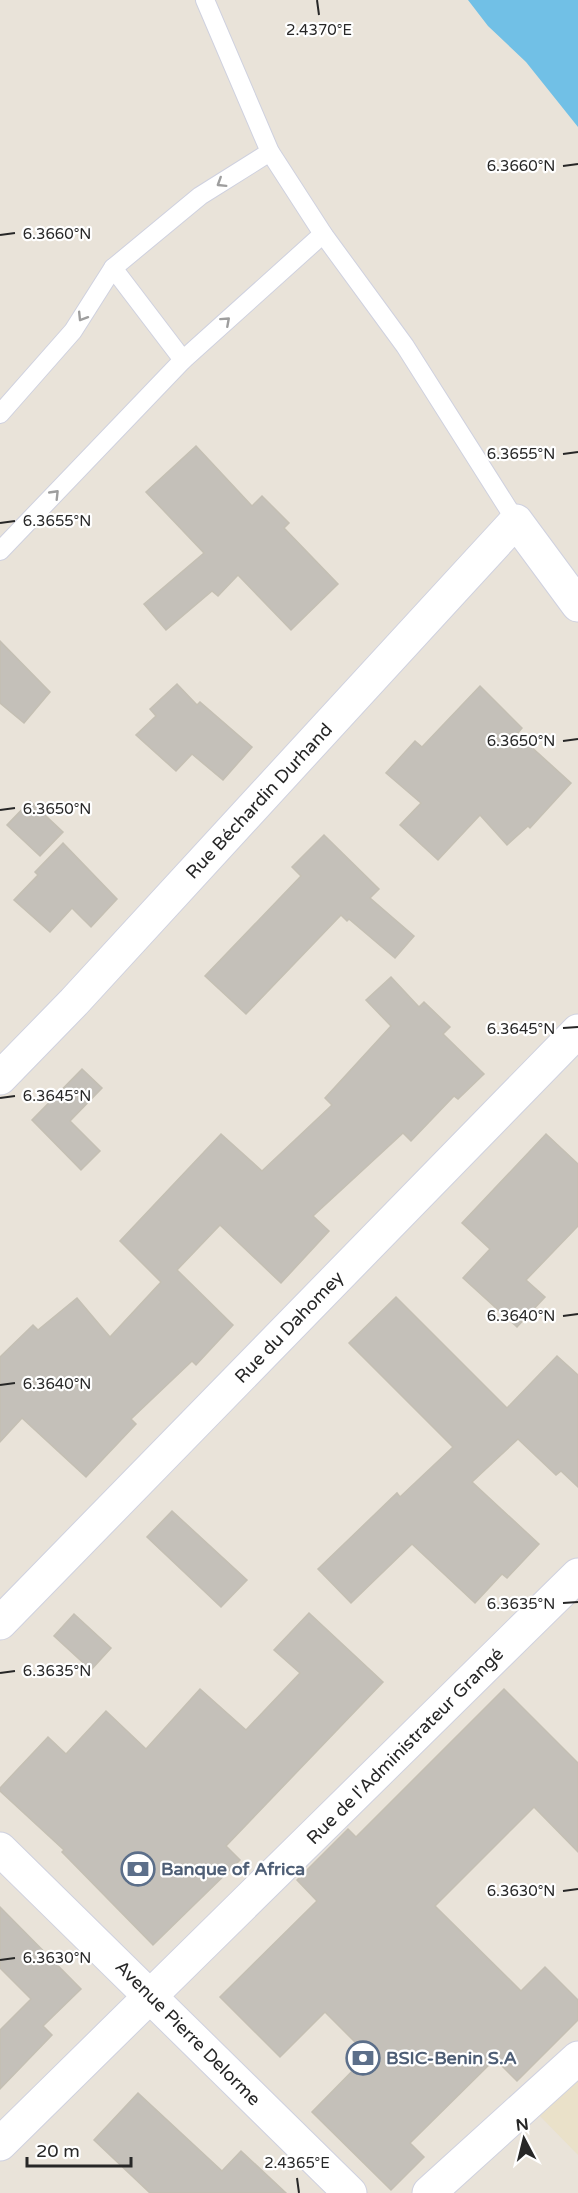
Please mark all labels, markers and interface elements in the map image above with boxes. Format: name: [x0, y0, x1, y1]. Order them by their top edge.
text: 2.4370°E: [286, 21, 352, 39]
text: 6.3660°N: [487, 157, 555, 175]
one-way arrow: [216, 176, 227, 187]
text: 6.3660°N: [23, 225, 91, 243]
one-way arrow: [78, 310, 89, 321]
one-way arrow: [219, 317, 230, 328]
text: 6.3655°N: [487, 445, 555, 463]
one-way arrow: [48, 490, 59, 500]
text: 6.3655°N: [23, 512, 91, 530]
street label: Rue Béchardin Durhand: [181, 719, 337, 883]
text: 6.3650°N: [487, 732, 555, 750]
text: 6.3650°N: [23, 800, 91, 818]
text: 6.3645°N: [487, 1020, 555, 1038]
text: 6.3645°N: [23, 1087, 91, 1105]
street label: Rue du Dahomey: [230, 1266, 348, 1388]
text: 6.3640°N: [487, 1307, 555, 1325]
text: 6.3640°N: [23, 1375, 91, 1393]
text: 6.3635°N: [487, 1595, 555, 1613]
street label: Rue de l'Administrateur Grangé: [302, 1643, 508, 1849]
text: 6.3635°N: [23, 1662, 91, 1680]
bank icon: Banque of Africa: [120, 1851, 156, 1887]
place label: Banque of Africa: [161, 1858, 305, 1880]
text: 6.3630°N: [487, 1882, 555, 1900]
text: 6.3630°N: [23, 1949, 91, 1967]
street label: Avenue Pierre Delorme: [111, 1956, 265, 2110]
bank icon: BSIC-Benin S.A: [345, 2040, 381, 2076]
place label: BSIC-Benin S.A: [386, 2047, 517, 2069]
north arrow: [494, 2109, 554, 2169]
text: N: [515, 2114, 530, 2136]
scale bar: [27, 2130, 130, 2168]
text: 20 m: [36, 2140, 80, 2162]
text: 2.4365°E: [264, 2154, 330, 2172]

